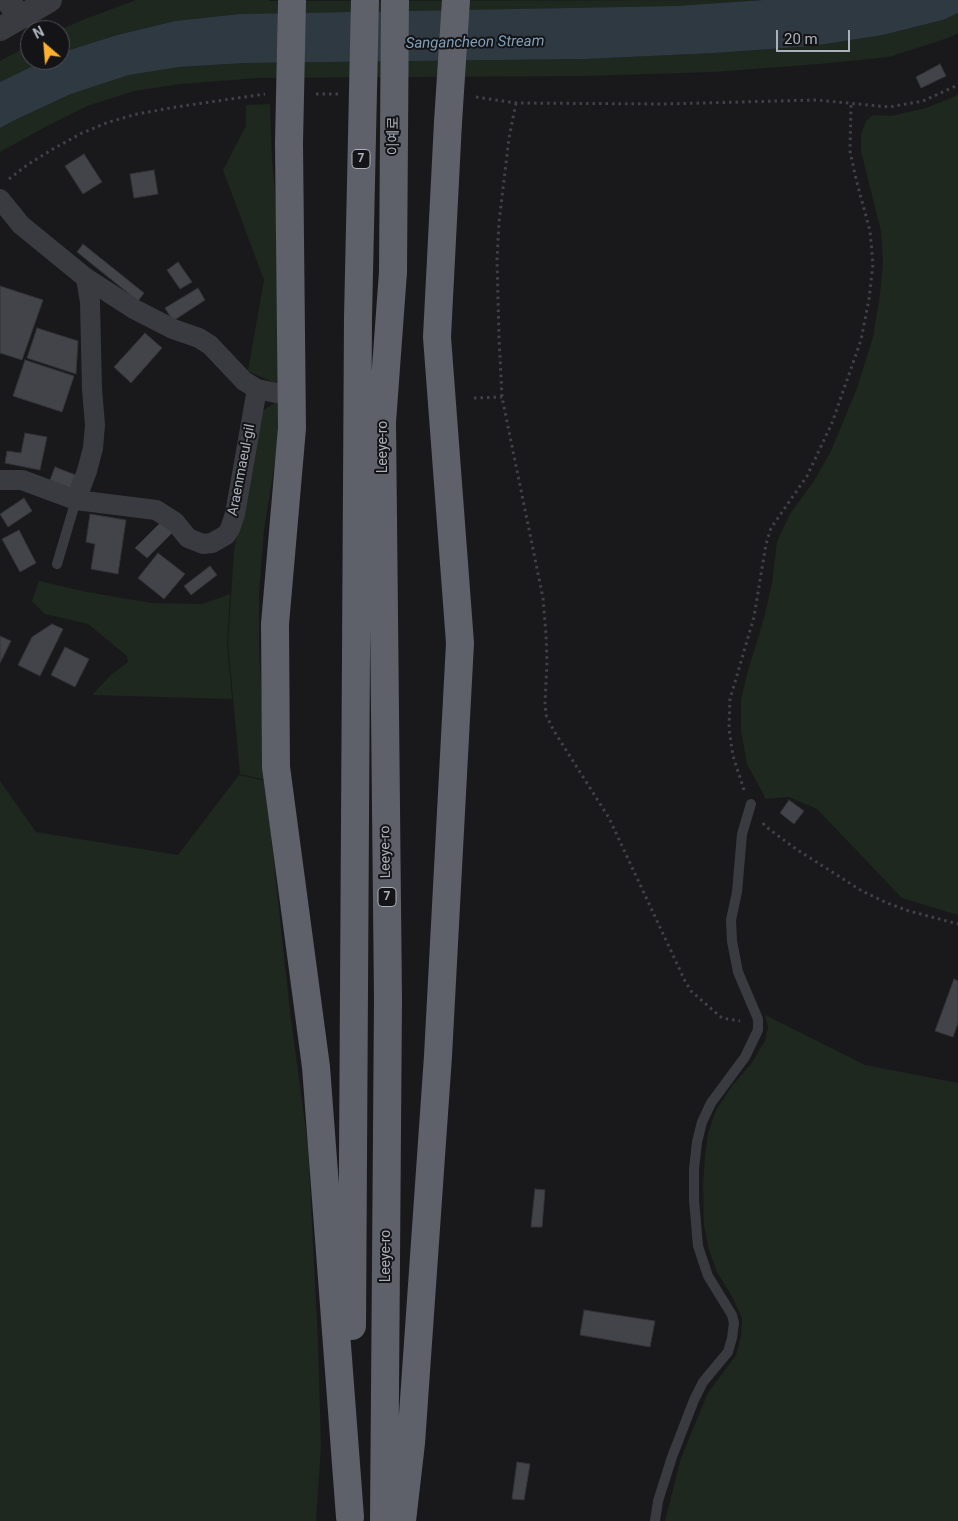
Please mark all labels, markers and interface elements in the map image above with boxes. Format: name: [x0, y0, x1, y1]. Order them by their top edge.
north arrow: [20, 20, 70, 70]
scale bar: [778, 20, 852, 52]
text: N: [31, 23, 47, 42]
text: 20 m: [784, 30, 818, 48]
water label: Sangancheon Stream: [406, 33, 544, 53]
street label: 이예로: [386, 117, 402, 155]
road number: 7: [352, 150, 370, 168]
street label: Leeye-ro: [375, 421, 391, 473]
street label: Araenmaeul-gil: [225, 423, 259, 517]
street label: Leeye-ro: [377, 825, 395, 879]
road number: 7: [378, 888, 396, 906]
street label: Leeye-ro: [378, 1230, 394, 1282]

